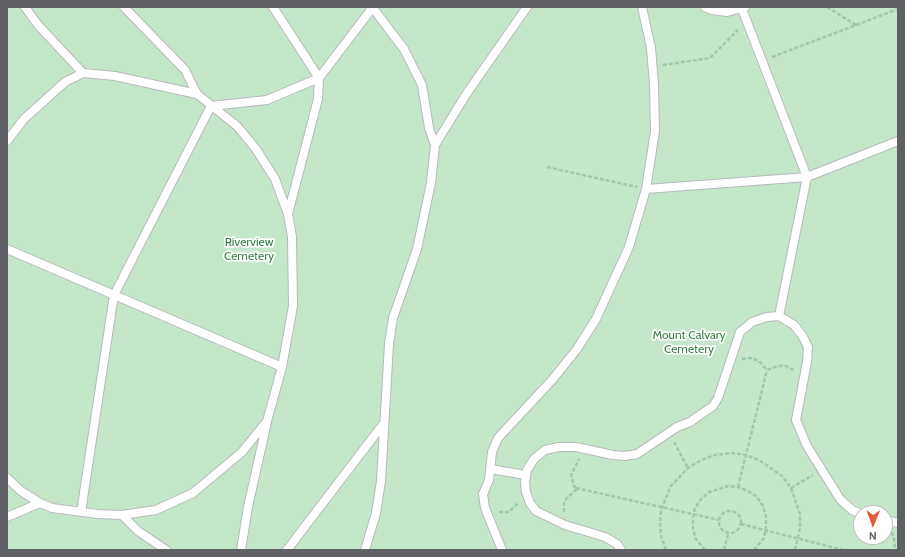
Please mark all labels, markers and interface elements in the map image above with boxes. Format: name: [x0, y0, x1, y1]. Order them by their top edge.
park label: Riverview Cemetery: [224, 235, 274, 263]
park label: Mount Calvary Cemetery: [652, 328, 726, 356]
north arrow: [853, 505, 893, 545]
text: N: [869, 529, 877, 543]

